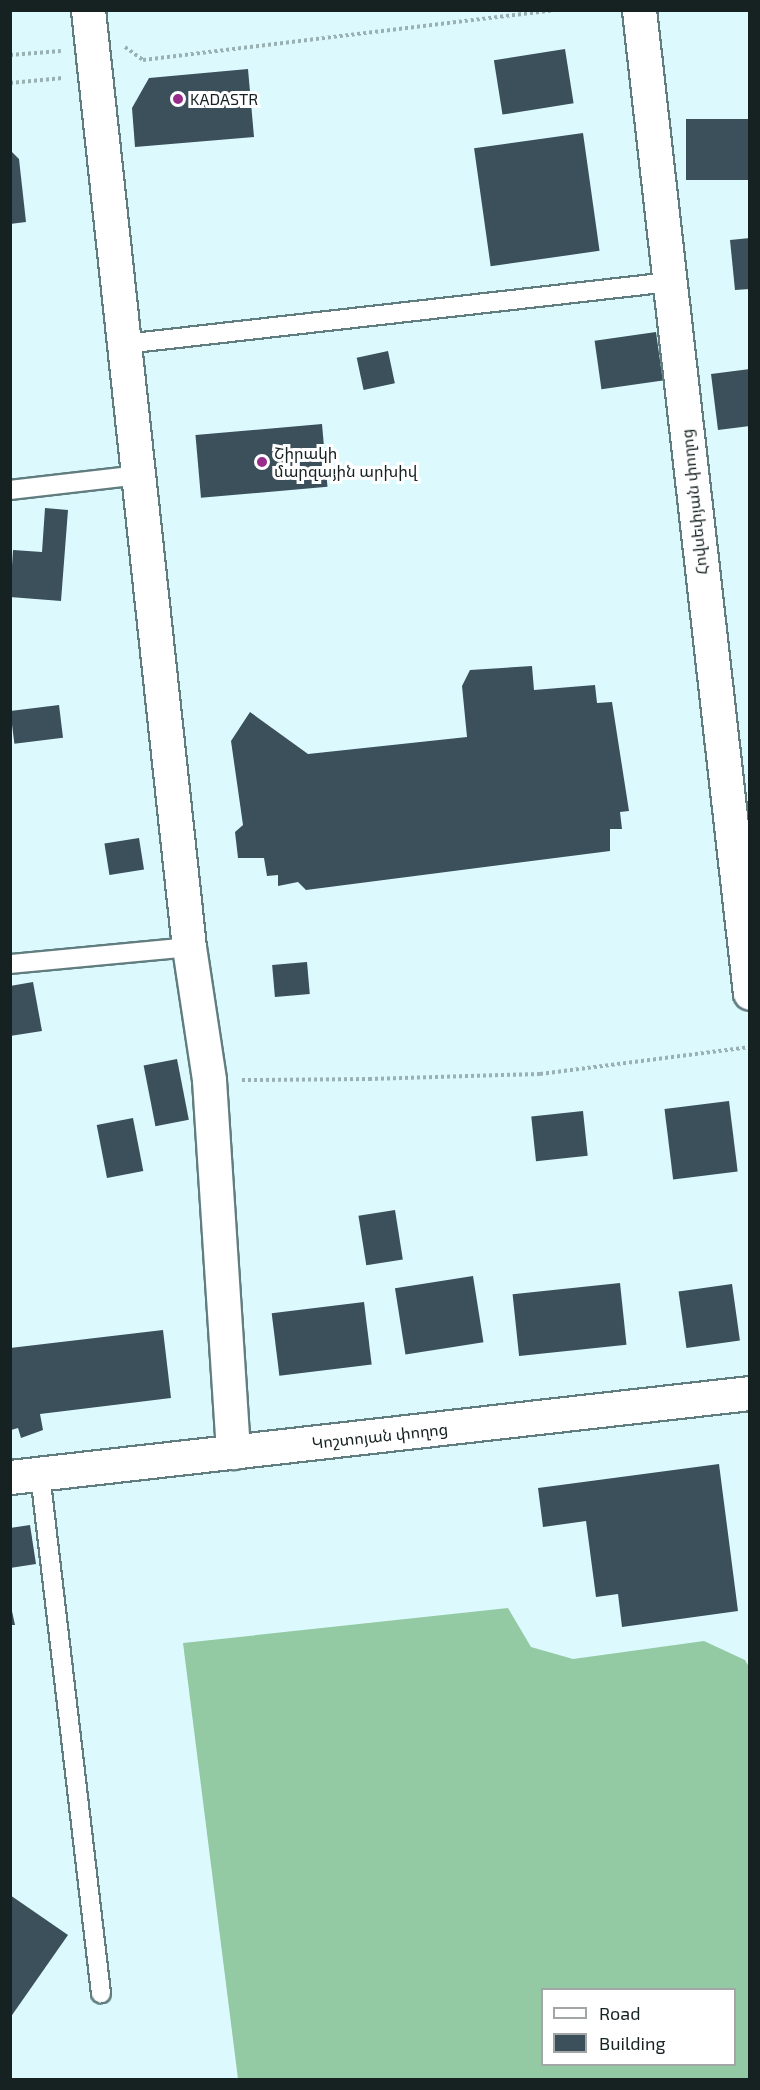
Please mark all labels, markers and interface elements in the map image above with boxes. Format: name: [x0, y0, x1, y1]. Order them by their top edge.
place label: KADASTR: [190, 89, 258, 109]
marker: KADASTR: [171, 92, 185, 106]
street label: Հովսեփյան փողոց: [677, 428, 711, 576]
place label: Շիրակի մարզային արխիվ: [274, 443, 417, 481]
marker: Շիրակի մարզային արխիվ: [255, 455, 269, 469]
street label: Կոշտոյան փողոց: [311, 1419, 449, 1453]
legend: [541, 1988, 736, 2066]
text: Road: [599, 2002, 640, 2024]
text: Building: [599, 2032, 666, 2054]

